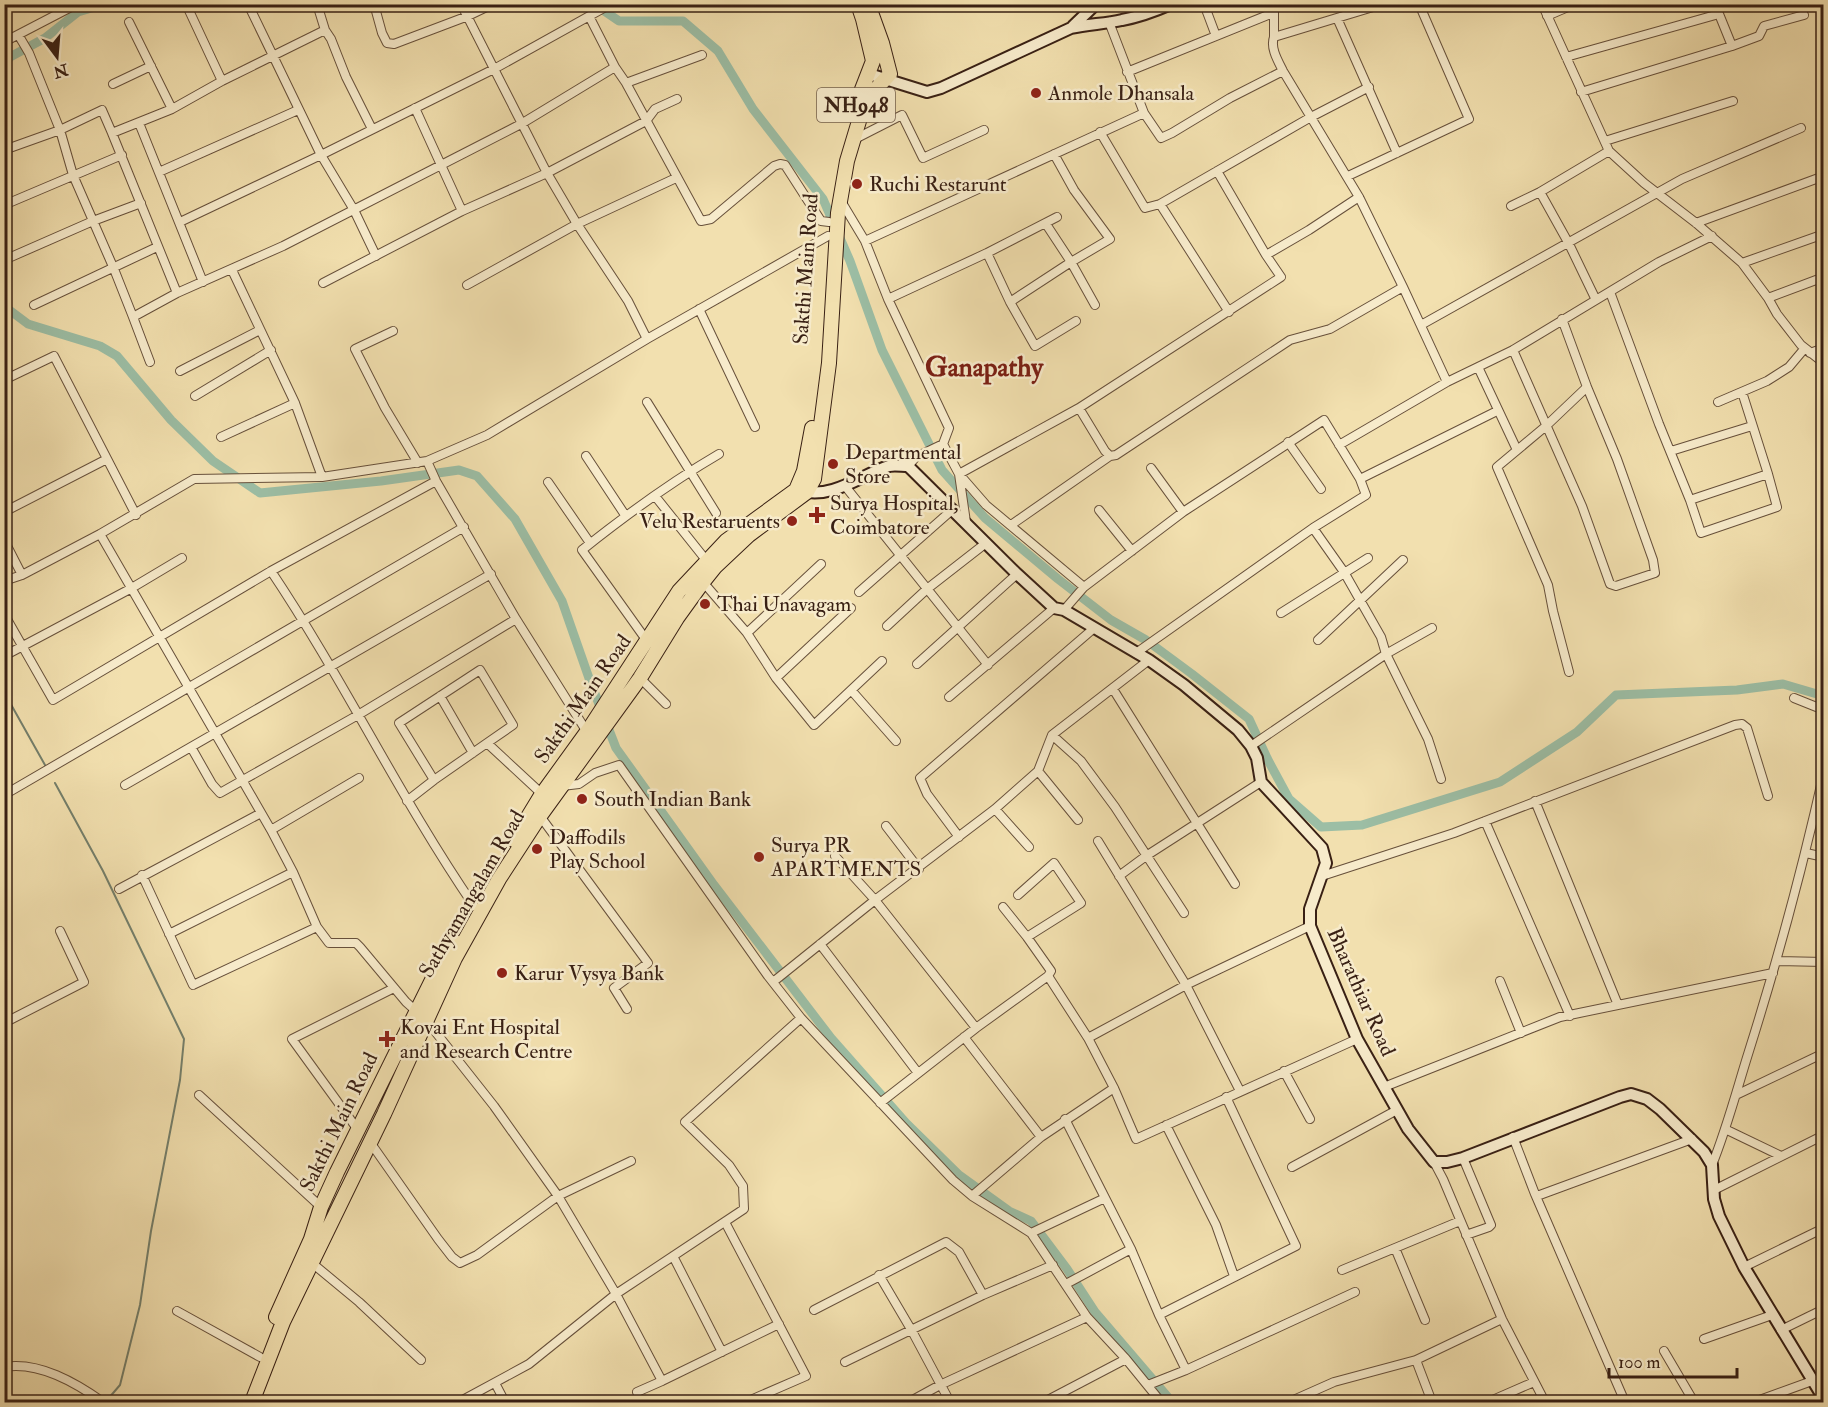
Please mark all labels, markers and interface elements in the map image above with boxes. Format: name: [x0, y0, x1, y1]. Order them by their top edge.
north arrow: [27, 27, 87, 87]
text: N: [51, 59, 71, 82]
place label: Anmole Dhansala: [1047, 80, 1195, 107]
marker: Anmole Dhansala: [1029, 86, 1043, 100]
road number: NH948: [817, 88, 895, 122]
place label: Ruchi Restarunt: [869, 171, 1007, 198]
marker: Ruchi Restarunt: [850, 177, 864, 191]
street label: Sakthi Main Road: [787, 192, 825, 346]
district label: Ganapathy: [925, 351, 1044, 385]
place label: Departmental Store: [845, 439, 962, 490]
marker: Departmental Store: [826, 457, 840, 471]
place label: Surya Hospital, Coimbatore: [830, 490, 959, 541]
marker: Surya Hospital, Coimbatore: [808, 506, 826, 524]
place label: Velu Restaruents: [639, 508, 780, 535]
marker: Velu Restaruents: [785, 514, 799, 528]
place label: Thai Unavagam: [717, 591, 851, 618]
marker: Thai Unavagam: [698, 597, 712, 611]
street label: Sakthi Main Road: [528, 629, 638, 769]
place label: South Indian Bank: [594, 786, 751, 813]
marker: South Indian Bank: [575, 792, 589, 806]
street label: Sathyamangalam Road: [413, 805, 531, 983]
place label: Daffodils Play School: [549, 824, 646, 875]
place label: Surya PR APARTMENTS: [770, 832, 921, 883]
marker: Daffodils Play School: [530, 842, 544, 856]
marker: Surya PR APARTMENTS: [752, 850, 766, 864]
street label: Bharathiar Road: [1321, 923, 1402, 1061]
place label: Karur Vysya Bank: [514, 960, 664, 987]
marker: Karur Vysya Bank: [495, 966, 509, 980]
place label: Kovai Ent Hospital and Research Centre: [400, 1014, 572, 1065]
marker: Kovai Ent Hospital and Research Centre: [378, 1030, 396, 1048]
street label: Sakthi Main Road: [294, 1047, 385, 1196]
scale bar: [1609, 1341, 1736, 1379]
text: 100 m: [1618, 1351, 1661, 1374]

